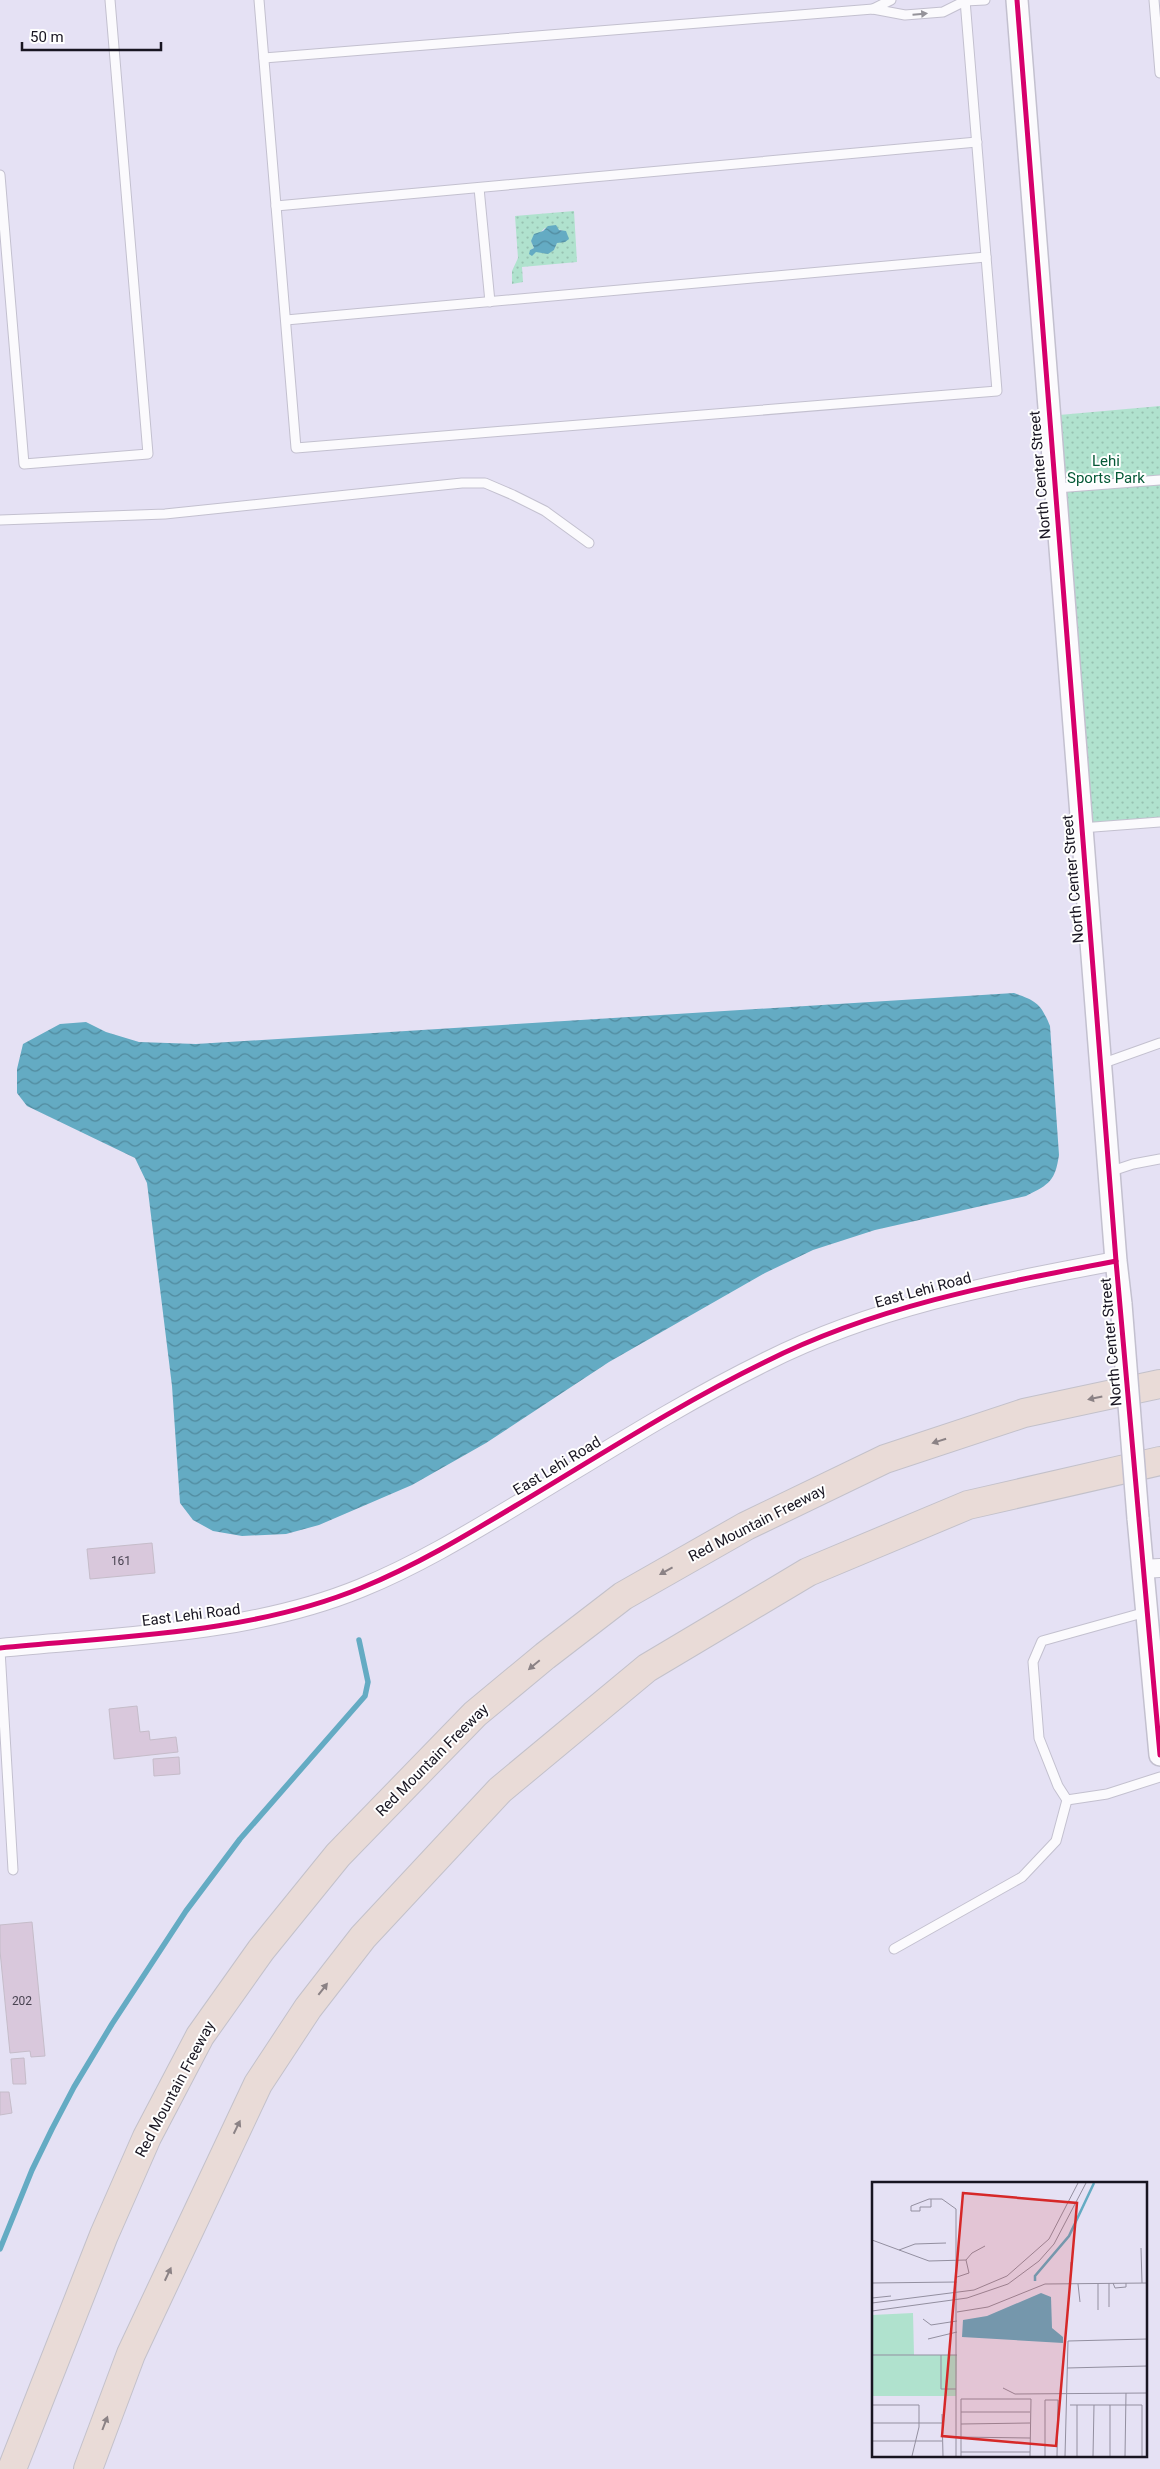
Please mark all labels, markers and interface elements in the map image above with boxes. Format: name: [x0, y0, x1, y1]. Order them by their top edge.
one-way arrow: [913, 10, 929, 18]
scale bar: [22, 20, 161, 52]
text: 50 m: [30, 28, 64, 46]
street label: North Center Street: [1025, 410, 1055, 540]
park label: Lehi Sports Park: [1067, 452, 1145, 487]
street label: North Center Street: [1058, 814, 1088, 944]
street label: East Lehi Road: [873, 1268, 973, 1312]
street label: North Center Street: [1096, 1277, 1126, 1407]
one-way arrow: [1088, 1394, 1103, 1402]
street label: East Lehi Road: [510, 1433, 604, 1499]
one-way arrow: [931, 1438, 946, 1445]
street label: Red Mountain Freeway: [685, 1481, 829, 1565]
house number: 161: [111, 1554, 131, 1568]
one-way arrow: [660, 1567, 673, 1576]
street label: East Lehi Road: [141, 1600, 241, 1630]
one-way arrow: [528, 1659, 540, 1670]
street label: Red Mountain Freeway: [372, 1700, 492, 1820]
one-way arrow: [318, 1982, 328, 1996]
house number: 202: [12, 1994, 32, 2008]
street label: Red Mountain Freeway: [131, 2018, 219, 2160]
one-way arrow: [234, 2120, 242, 2134]
inset map: [872, 2182, 1148, 2456]
one-way arrow: [164, 2267, 172, 2281]
one-way arrow: [102, 2416, 109, 2431]

